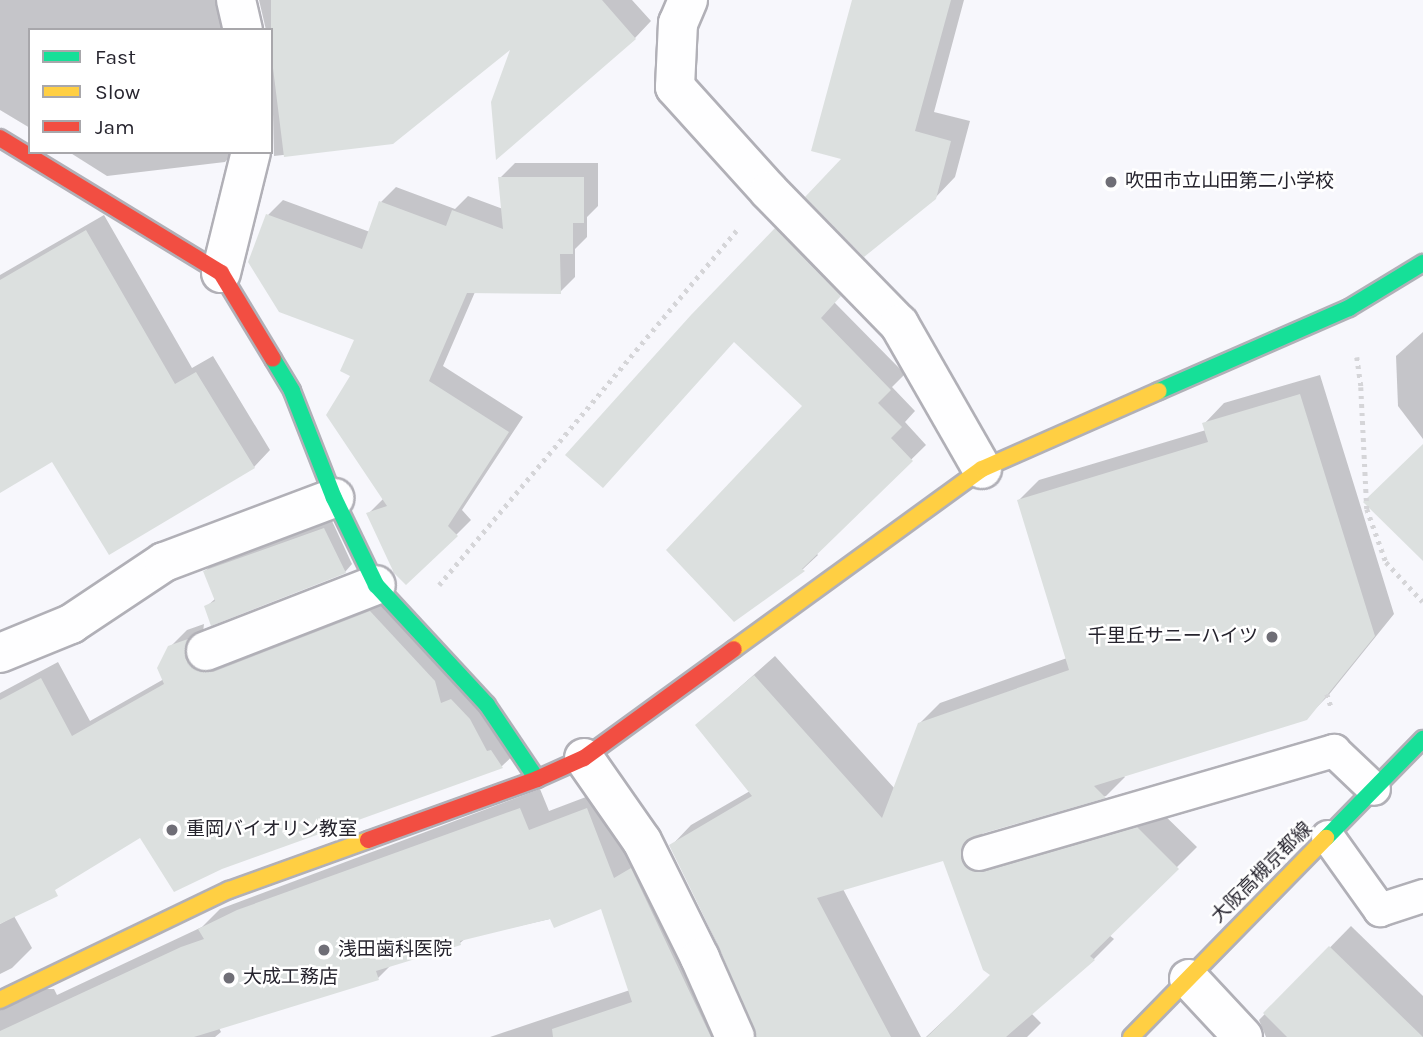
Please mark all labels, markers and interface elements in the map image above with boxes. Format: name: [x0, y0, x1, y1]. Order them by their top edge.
legend: [28, 28, 273, 154]
text: Fast: [95, 45, 136, 69]
text: Slow: [95, 80, 140, 104]
text: Jam: [95, 115, 135, 139]
place label: 吹田市立山田第二小学校: [1125, 171, 1334, 193]
marker: 吹田市立山田第二小学校: [1103, 174, 1119, 190]
place label: 千里丘サニーハイツ: [1087, 626, 1258, 648]
marker: 千里丘サニーハイツ: [1264, 629, 1280, 645]
street label: 大阪高槻京都線: [1207, 818, 1317, 928]
place label: 重岡バイオリン教室: [186, 819, 357, 841]
marker: 重岡バイオリン教室: [164, 822, 180, 838]
place label: 浅田歯科医院: [338, 939, 452, 961]
marker: 浅田歯科医院: [316, 942, 332, 958]
place label: 大成工務店: [243, 967, 338, 989]
marker: 大成工務店: [221, 970, 237, 986]

